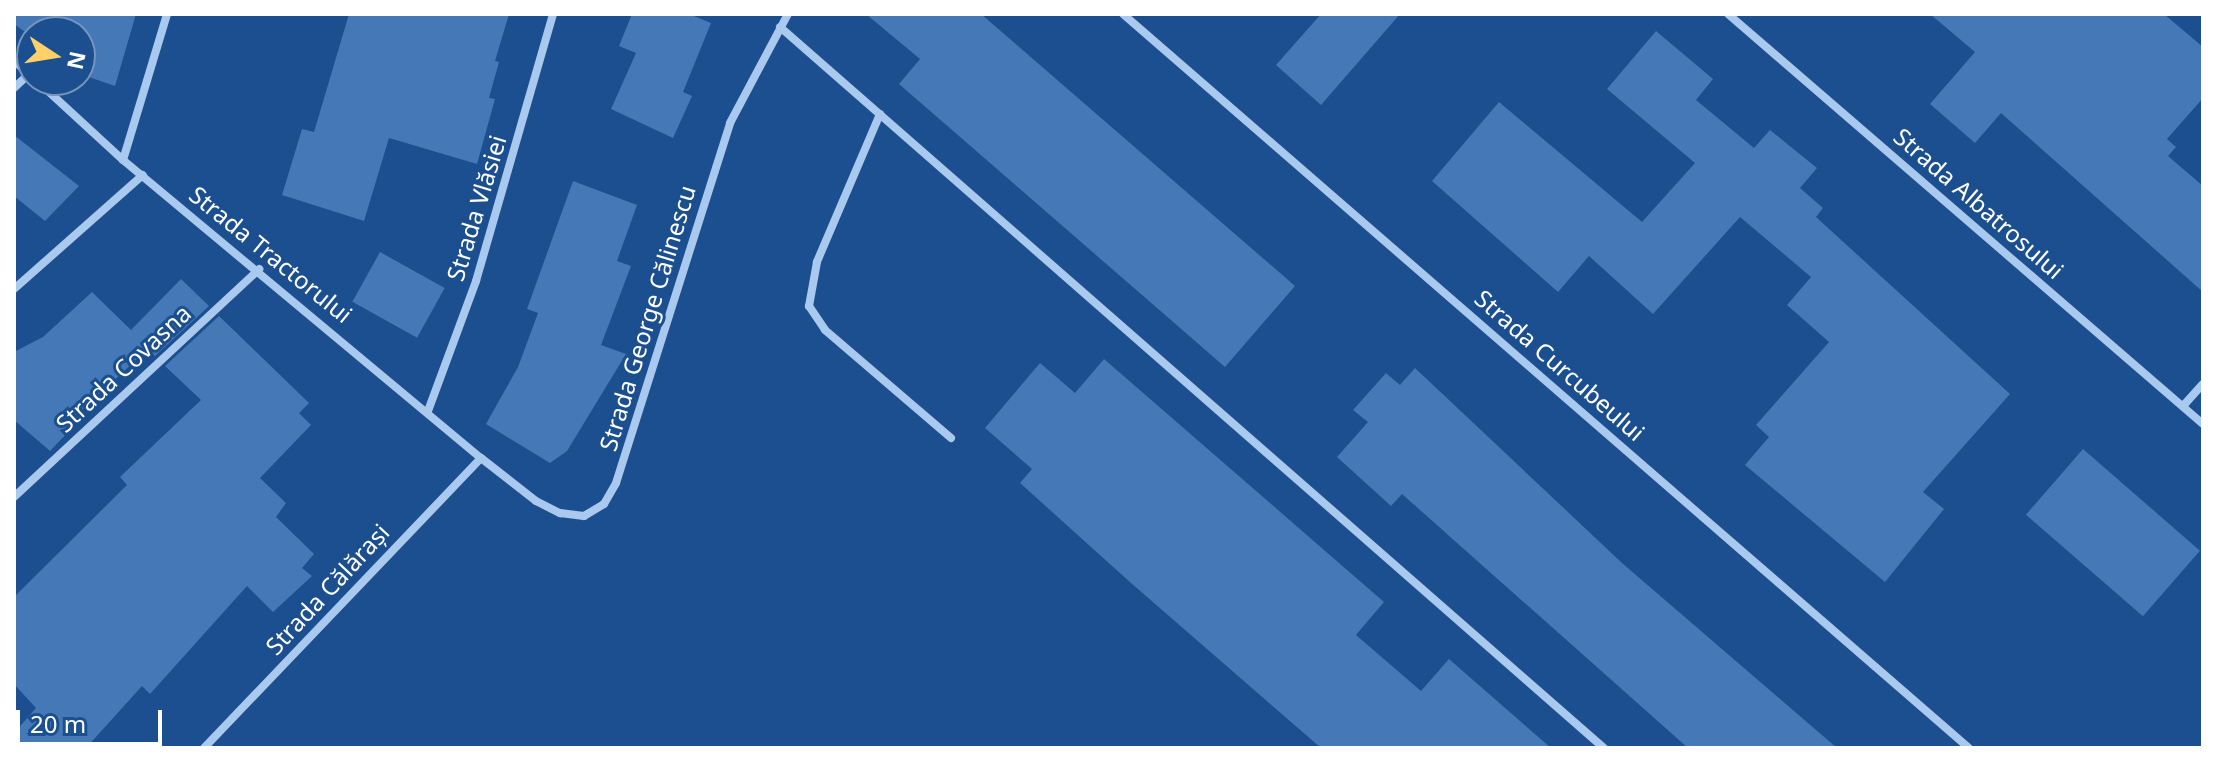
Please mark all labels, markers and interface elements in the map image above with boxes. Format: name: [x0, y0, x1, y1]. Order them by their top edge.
north arrow: [16, 16, 96, 96]
text: N: [61, 49, 94, 72]
street label: Strada Albatrosului: [1888, 122, 2070, 284]
street label: Strada Vlăsiei: [440, 132, 512, 284]
street label: Strada Tractorului: [184, 180, 358, 328]
street label: Strada George Călinescu: [593, 182, 701, 454]
street label: Strada Curcubeului: [1469, 283, 1651, 447]
street label: Strada Covasna: [50, 298, 196, 438]
street label: Strada Călărași: [259, 518, 395, 660]
scale bar: [20, 694, 166, 744]
text: 20 m: [30, 707, 86, 740]

